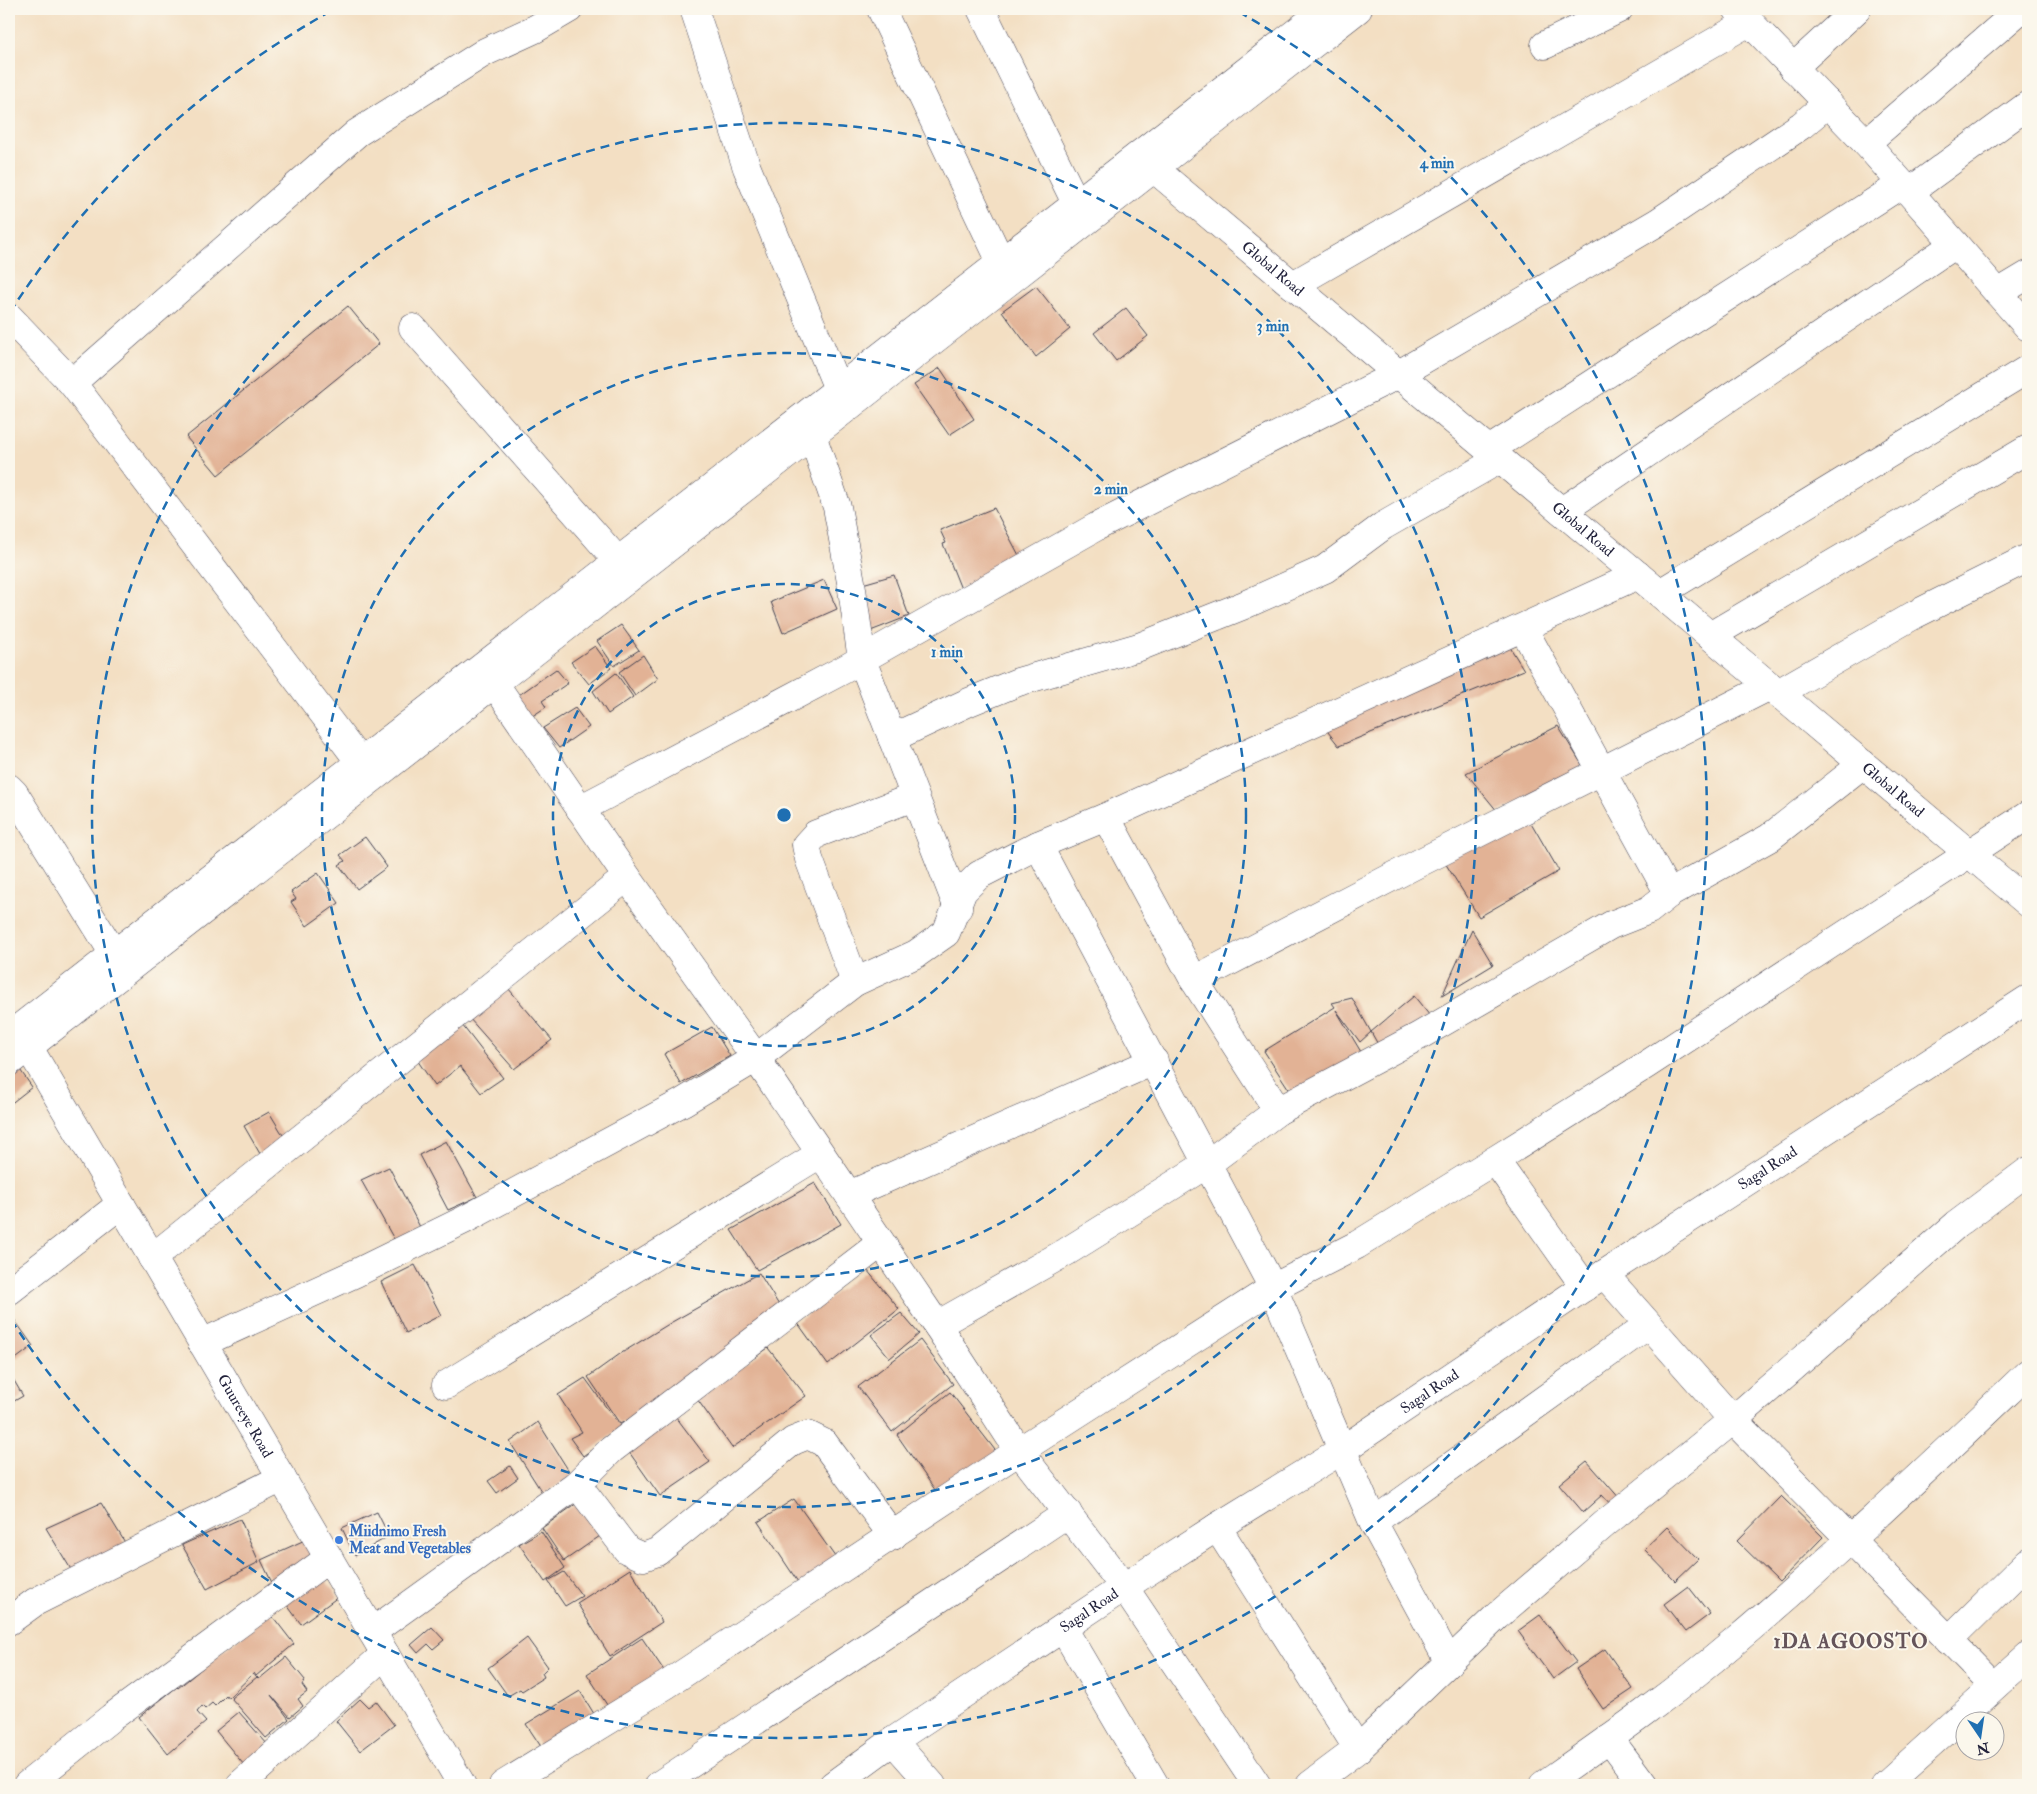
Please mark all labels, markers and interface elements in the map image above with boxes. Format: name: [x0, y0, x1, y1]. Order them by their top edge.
text: 4 min: [1419, 154, 1455, 173]
street label: Global Road: [1238, 237, 1308, 301]
text: 3 min: [1257, 317, 1289, 336]
text: 2 min: [1094, 480, 1128, 499]
street label: Global Road: [1548, 498, 1619, 561]
text: 1 min: [931, 643, 963, 662]
street label: Global Road: [1858, 758, 1929, 822]
centre of rings: [775, 806, 793, 824]
street label: Sagal Road: [1734, 1142, 1801, 1194]
street label: Sagal Road: [1397, 1364, 1463, 1418]
street label: Guureeye Road: [213, 1371, 277, 1462]
place label: Miidnimo Fresh Meat and Vegetables: [348, 1522, 471, 1559]
marker: Miidnimo Fresh Meat and Vegetables: [333, 1534, 345, 1546]
street label: Sagal Road: [1056, 1584, 1122, 1637]
district label: 1DA AGOOSTO: [1773, 1629, 1929, 1654]
north arrow: [1954, 1712, 2004, 1762]
text: N: [1974, 1738, 1992, 1758]

